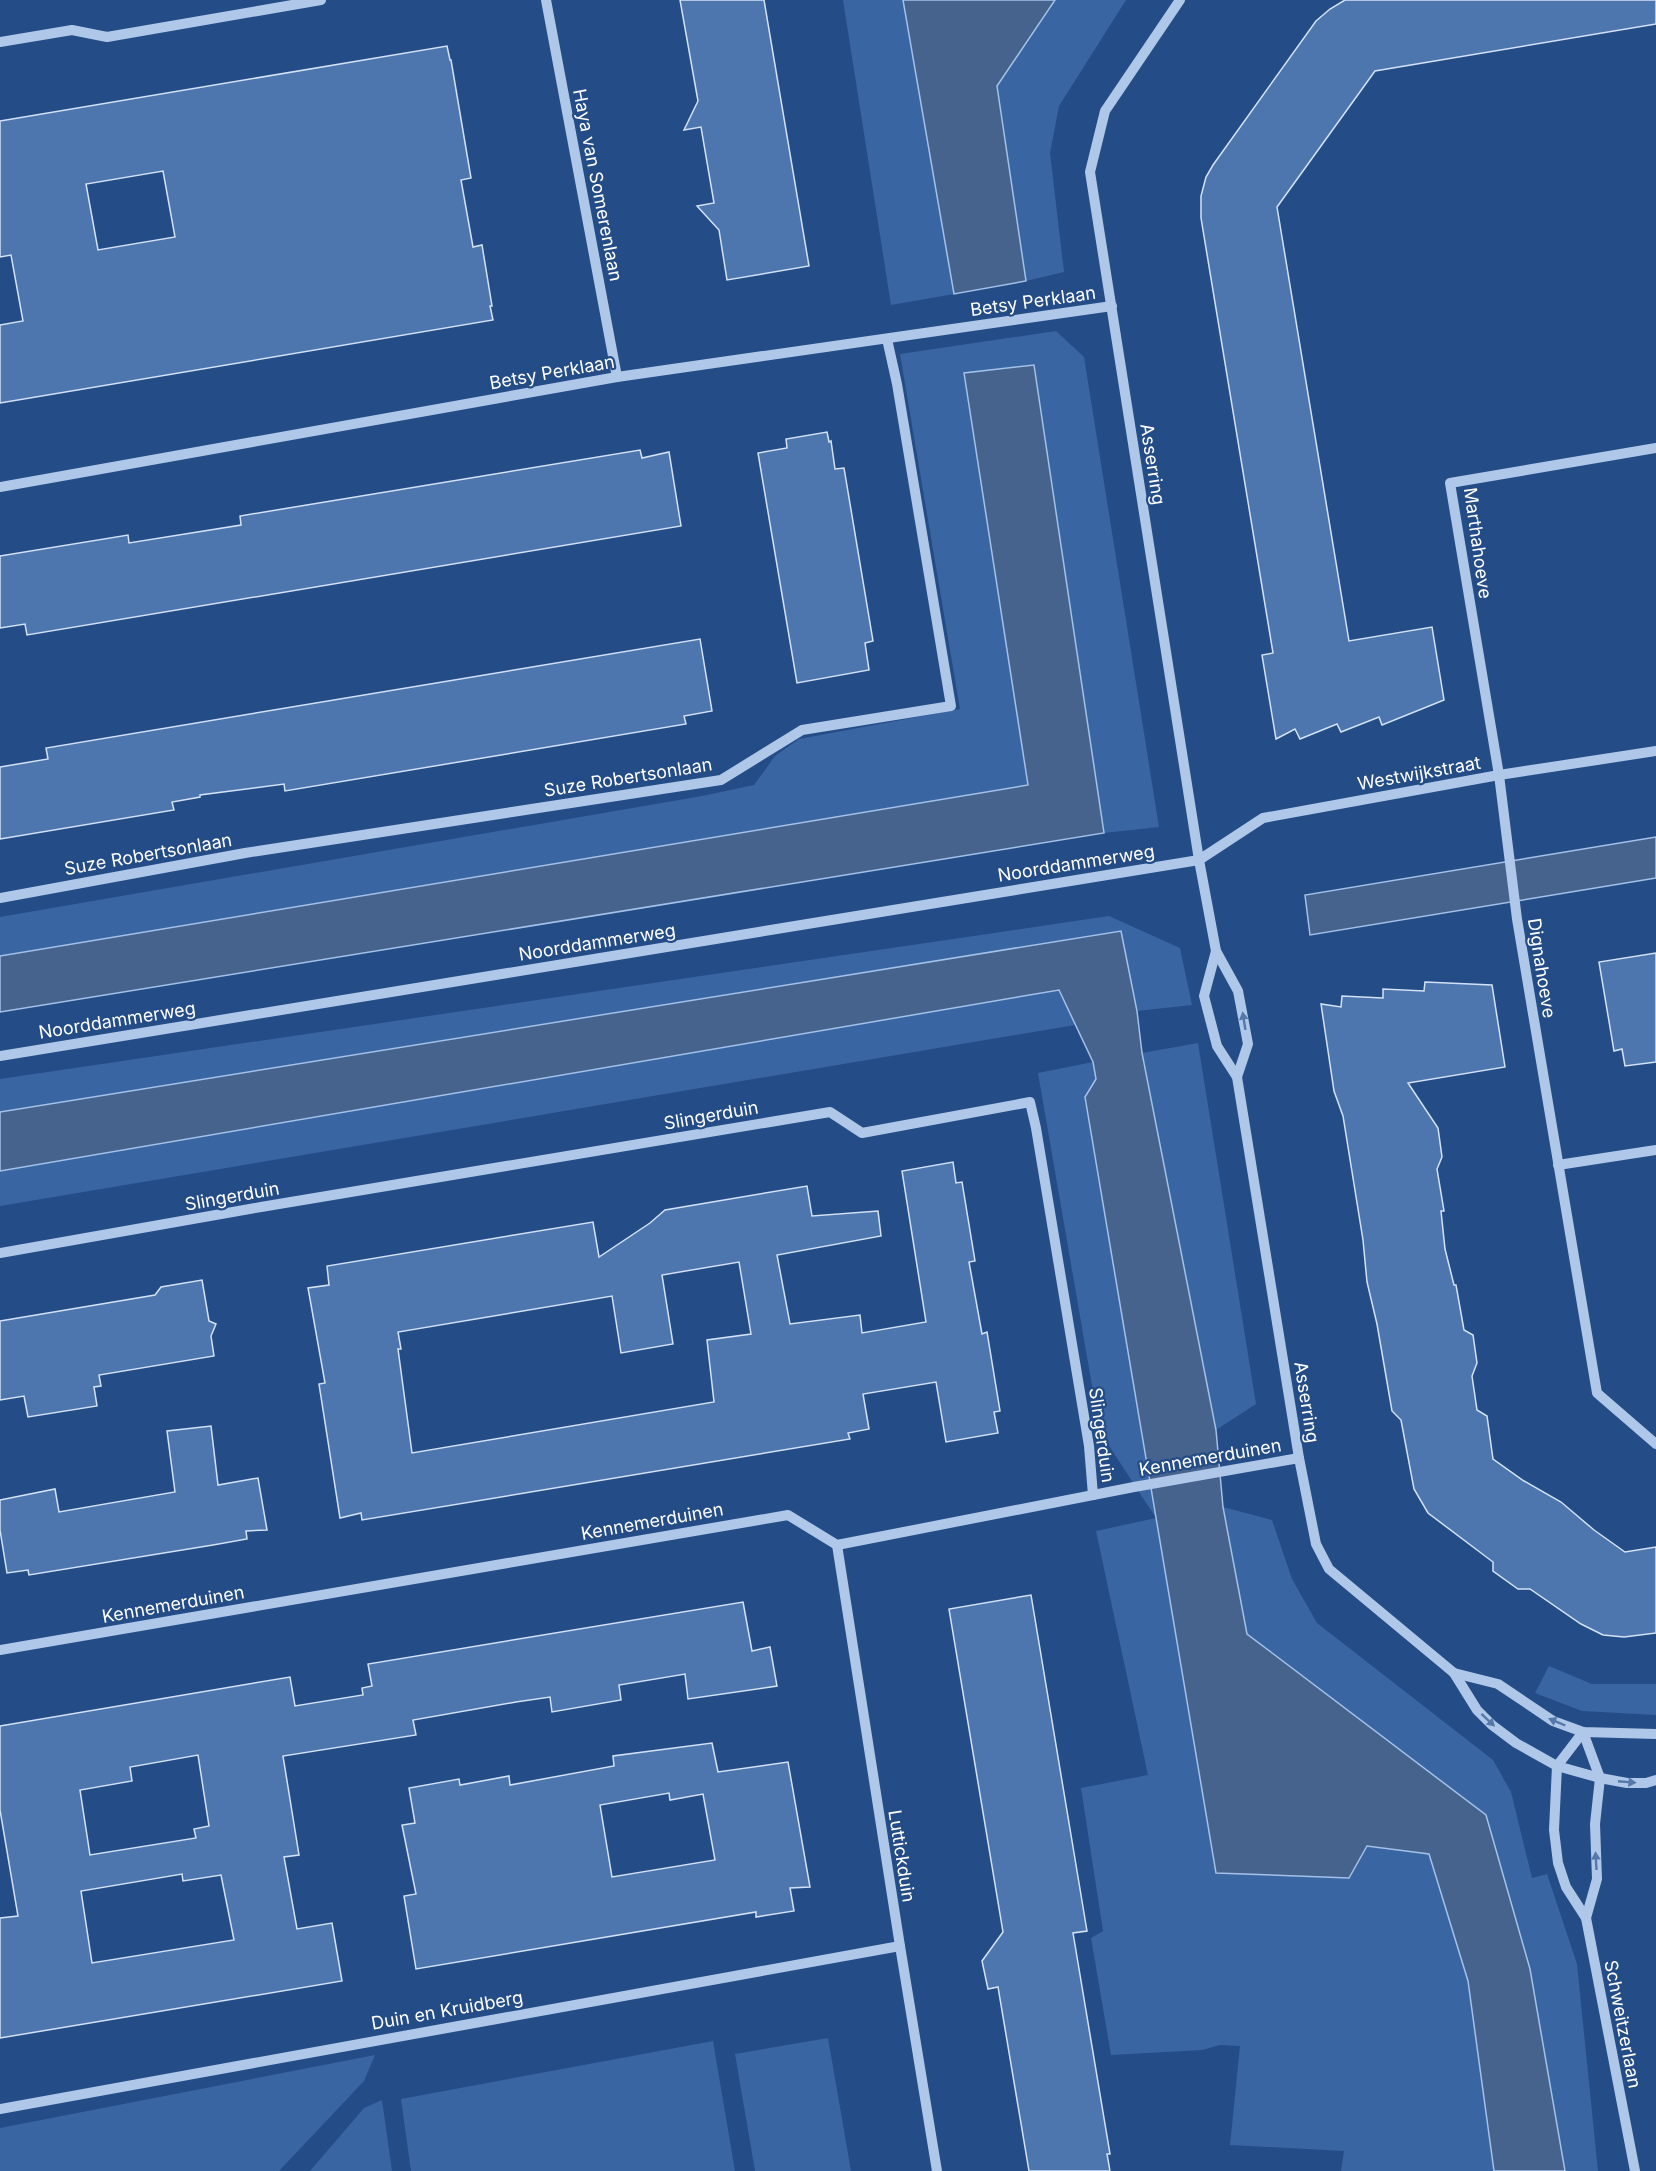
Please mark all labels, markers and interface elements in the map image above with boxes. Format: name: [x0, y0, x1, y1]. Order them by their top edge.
street label: Haya van Somerenlaan: [569, 87, 627, 283]
street label: Betsy Perklaan: [969, 282, 1097, 320]
street label: Betsy Perklaan: [488, 351, 616, 393]
street label: Asserring: [1136, 422, 1170, 506]
street label: Marthahoeve: [1460, 486, 1496, 600]
street label: Westwijkstraat: [1356, 752, 1482, 794]
street label: Suze Robertsonlaan: [542, 753, 714, 801]
street label: Suze Robertsonlaan: [62, 829, 234, 879]
street label: Noorddammerweg: [996, 840, 1156, 886]
street label: Dignahoeve: [1524, 916, 1560, 1020]
street label: Noorddammerweg: [517, 919, 677, 965]
street label: Noorddammerweg: [37, 997, 197, 1043]
one-way arrow: [1239, 1011, 1248, 1030]
street label: Slingerduin: [662, 1096, 760, 1134]
street label: Slingerduin: [183, 1177, 281, 1215]
street label: Asserring: [1290, 1360, 1324, 1444]
street label: Slingerduin: [1085, 1386, 1119, 1484]
street label: Kennemerduinen: [1137, 1434, 1283, 1480]
street label: Kennemerduinen: [579, 1498, 725, 1544]
street label: Kennemerduinen: [100, 1581, 246, 1627]
one-way arrow: [1481, 1713, 1495, 1727]
one-way arrow: [1548, 1717, 1566, 1727]
one-way arrow: [1617, 1777, 1636, 1787]
street label: Luttickduin: [884, 1808, 920, 1904]
one-way arrow: [1592, 1851, 1601, 1870]
street label: Schweitzerlaan: [1600, 1958, 1646, 2090]
street label: Duin en Kruidberg: [369, 1986, 525, 2034]

